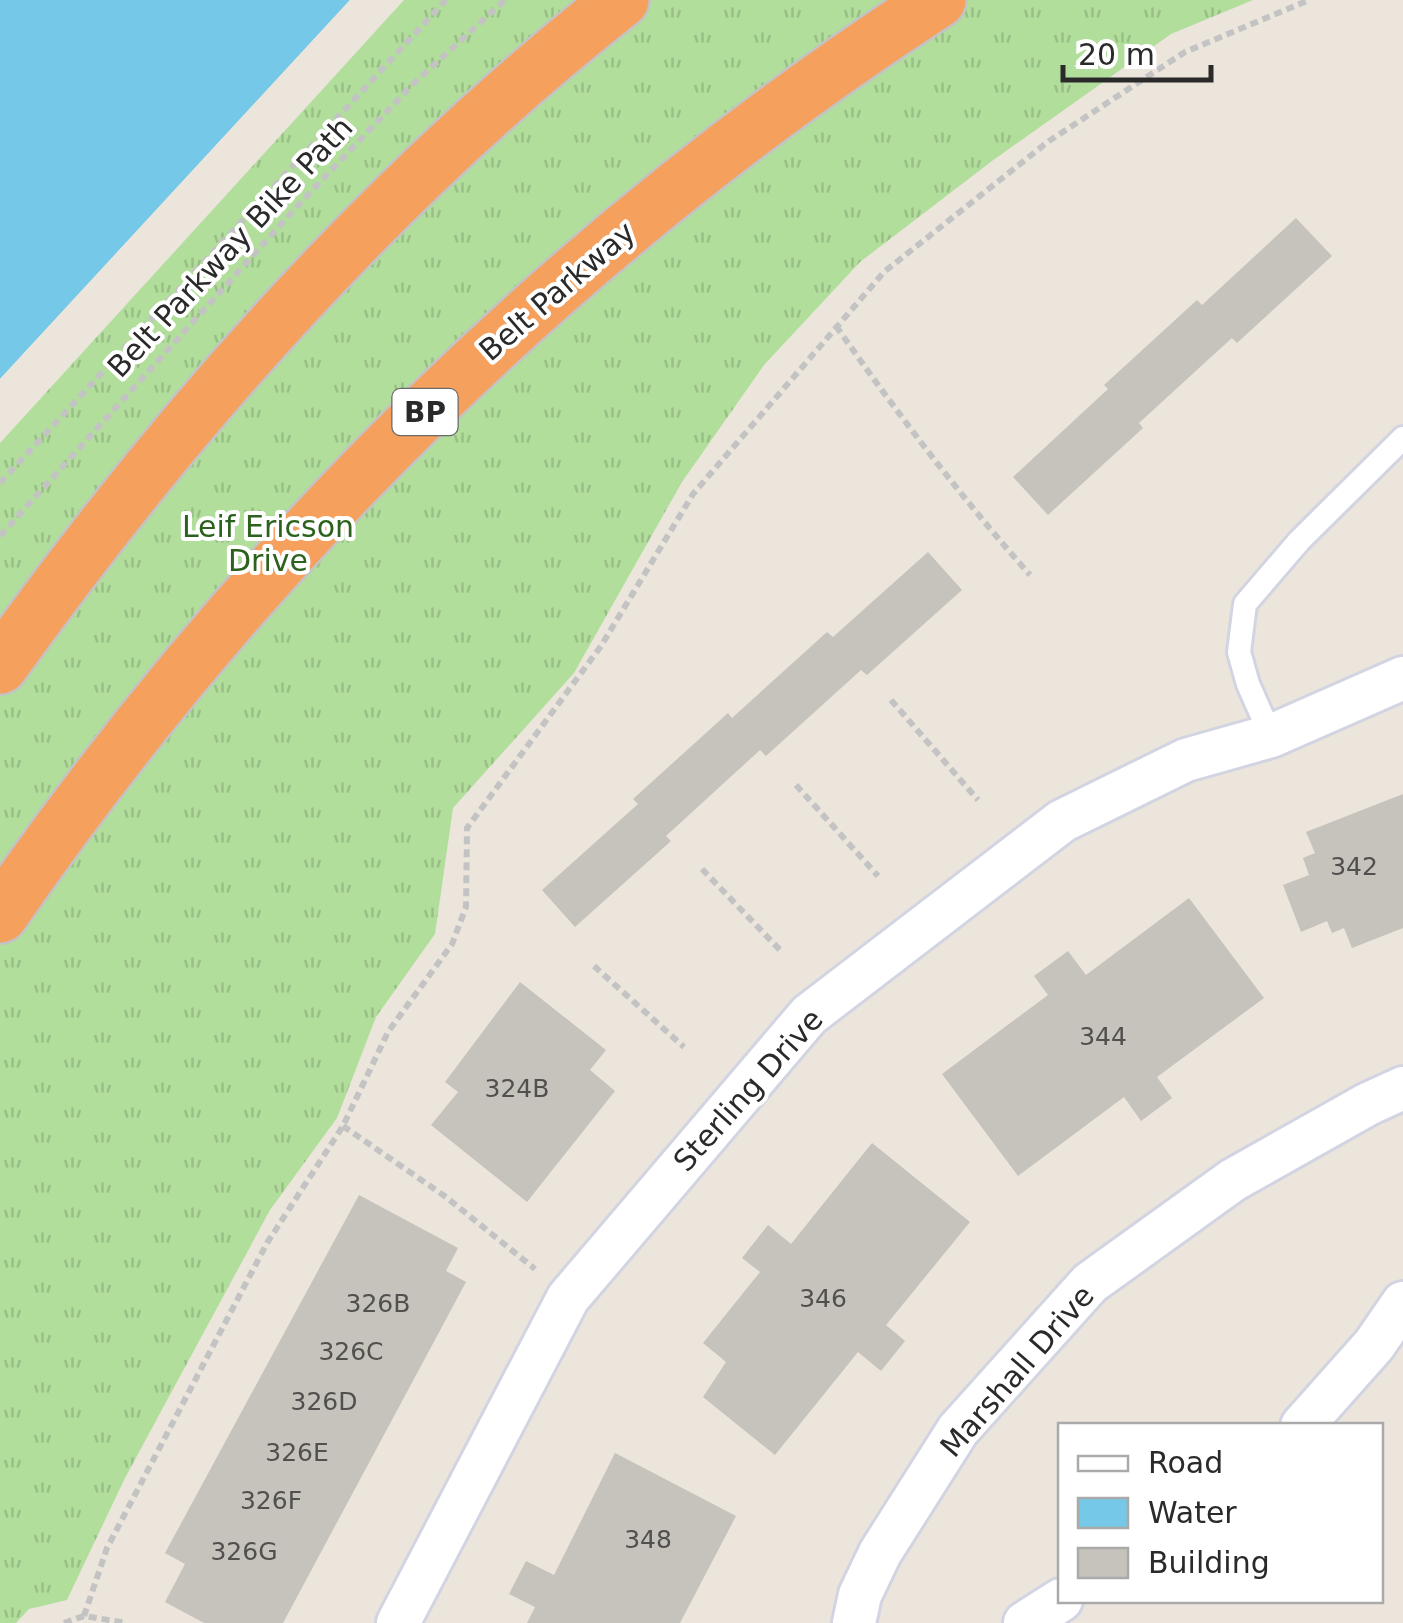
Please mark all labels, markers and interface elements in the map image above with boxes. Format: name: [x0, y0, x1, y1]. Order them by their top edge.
scale bar: [1063, 20, 1210, 82]
text: 20 m: [1078, 37, 1155, 72]
street label: Belt Parkway Bike Path: [100, 110, 360, 384]
street label: Belt Parkway: [472, 214, 642, 368]
road number: BP: [392, 389, 458, 435]
park label: Leif Ericson Drive: [182, 509, 354, 578]
house number: 342: [1330, 852, 1378, 881]
street label: Sterling Drive: [666, 1002, 830, 1178]
house number: 344: [1079, 1022, 1127, 1051]
house number: 324B: [485, 1074, 549, 1103]
street label: Marshall Drive: [933, 1278, 1101, 1464]
house number: 346: [799, 1284, 847, 1313]
house number: 326B: [346, 1289, 410, 1318]
house number: 326C: [318, 1337, 384, 1366]
house number: 326D: [291, 1387, 357, 1416]
legend: [1058, 1423, 1383, 1603]
house number: 326E: [265, 1438, 329, 1467]
text: Road: [1148, 1445, 1223, 1480]
house number: 326F: [240, 1486, 302, 1515]
text: Water: [1148, 1495, 1237, 1530]
house number: 348: [624, 1525, 672, 1554]
house number: 326G: [210, 1537, 278, 1566]
text: Building: [1148, 1545, 1270, 1580]

